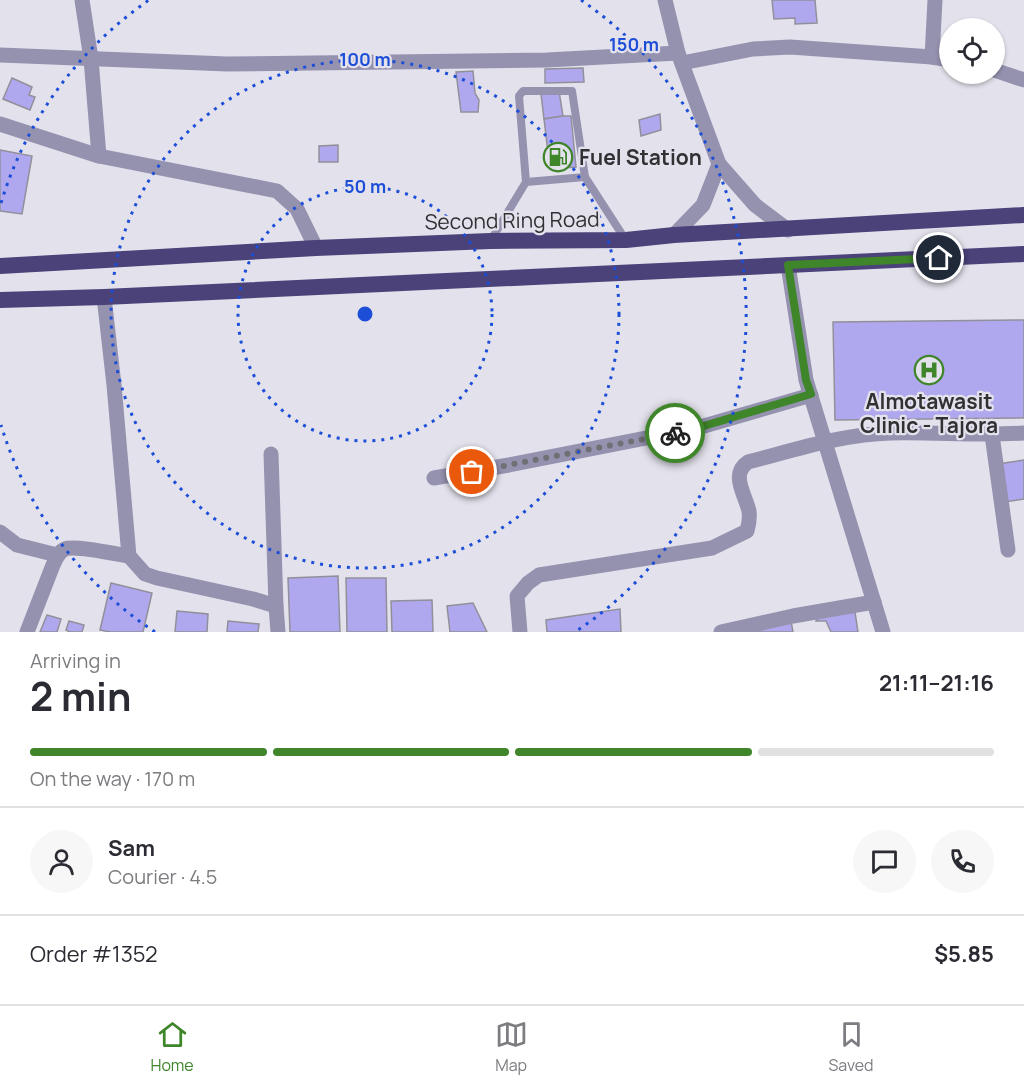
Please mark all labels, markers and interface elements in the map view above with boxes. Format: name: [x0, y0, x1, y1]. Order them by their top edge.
map controls: [939, 18, 1005, 84]
button: locate: [939, 18, 1005, 84]
text: 150 m: [609, 32, 659, 56]
text: 100 m: [339, 47, 391, 71]
fuel station icon: Fuel Station: [542, 141, 574, 173]
place label: Fuel Station: [579, 143, 702, 171]
text: 50 m: [344, 174, 386, 198]
street label: Second Ring Road: [424, 204, 600, 236]
pin: [913, 232, 964, 283]
icon: home: [922, 241, 955, 274]
centre of rings: [355, 304, 375, 324]
hospital icon: Almotawasit Clinic - Tajora: [913, 354, 945, 386]
place label: Almotawasit Clinic - Tajora: [860, 387, 998, 439]
courier: [645, 403, 705, 463]
icon: bike: [659, 417, 692, 450]
pin: [446, 446, 497, 497]
icon: bag: [455, 455, 488, 488]
text: Arriving in: [30, 647, 121, 674]
text: 21:11–21:16: [879, 668, 994, 698]
text: 2 min: [30, 669, 131, 723]
text: On the way · 170 m: [30, 765, 195, 792]
button: person: [30, 830, 93, 893]
button: chat: [853, 830, 916, 893]
button: phone: [931, 830, 994, 893]
text: Sam: [108, 833, 155, 863]
text: Courier · 4.5: [108, 863, 217, 890]
text: Order #1352: [30, 939, 157, 969]
text: $5.85: [934, 939, 994, 969]
tab: Home: [150, 1018, 194, 1076]
tab: Map: [495, 1018, 528, 1076]
tab: Saved: [828, 1018, 874, 1076]

